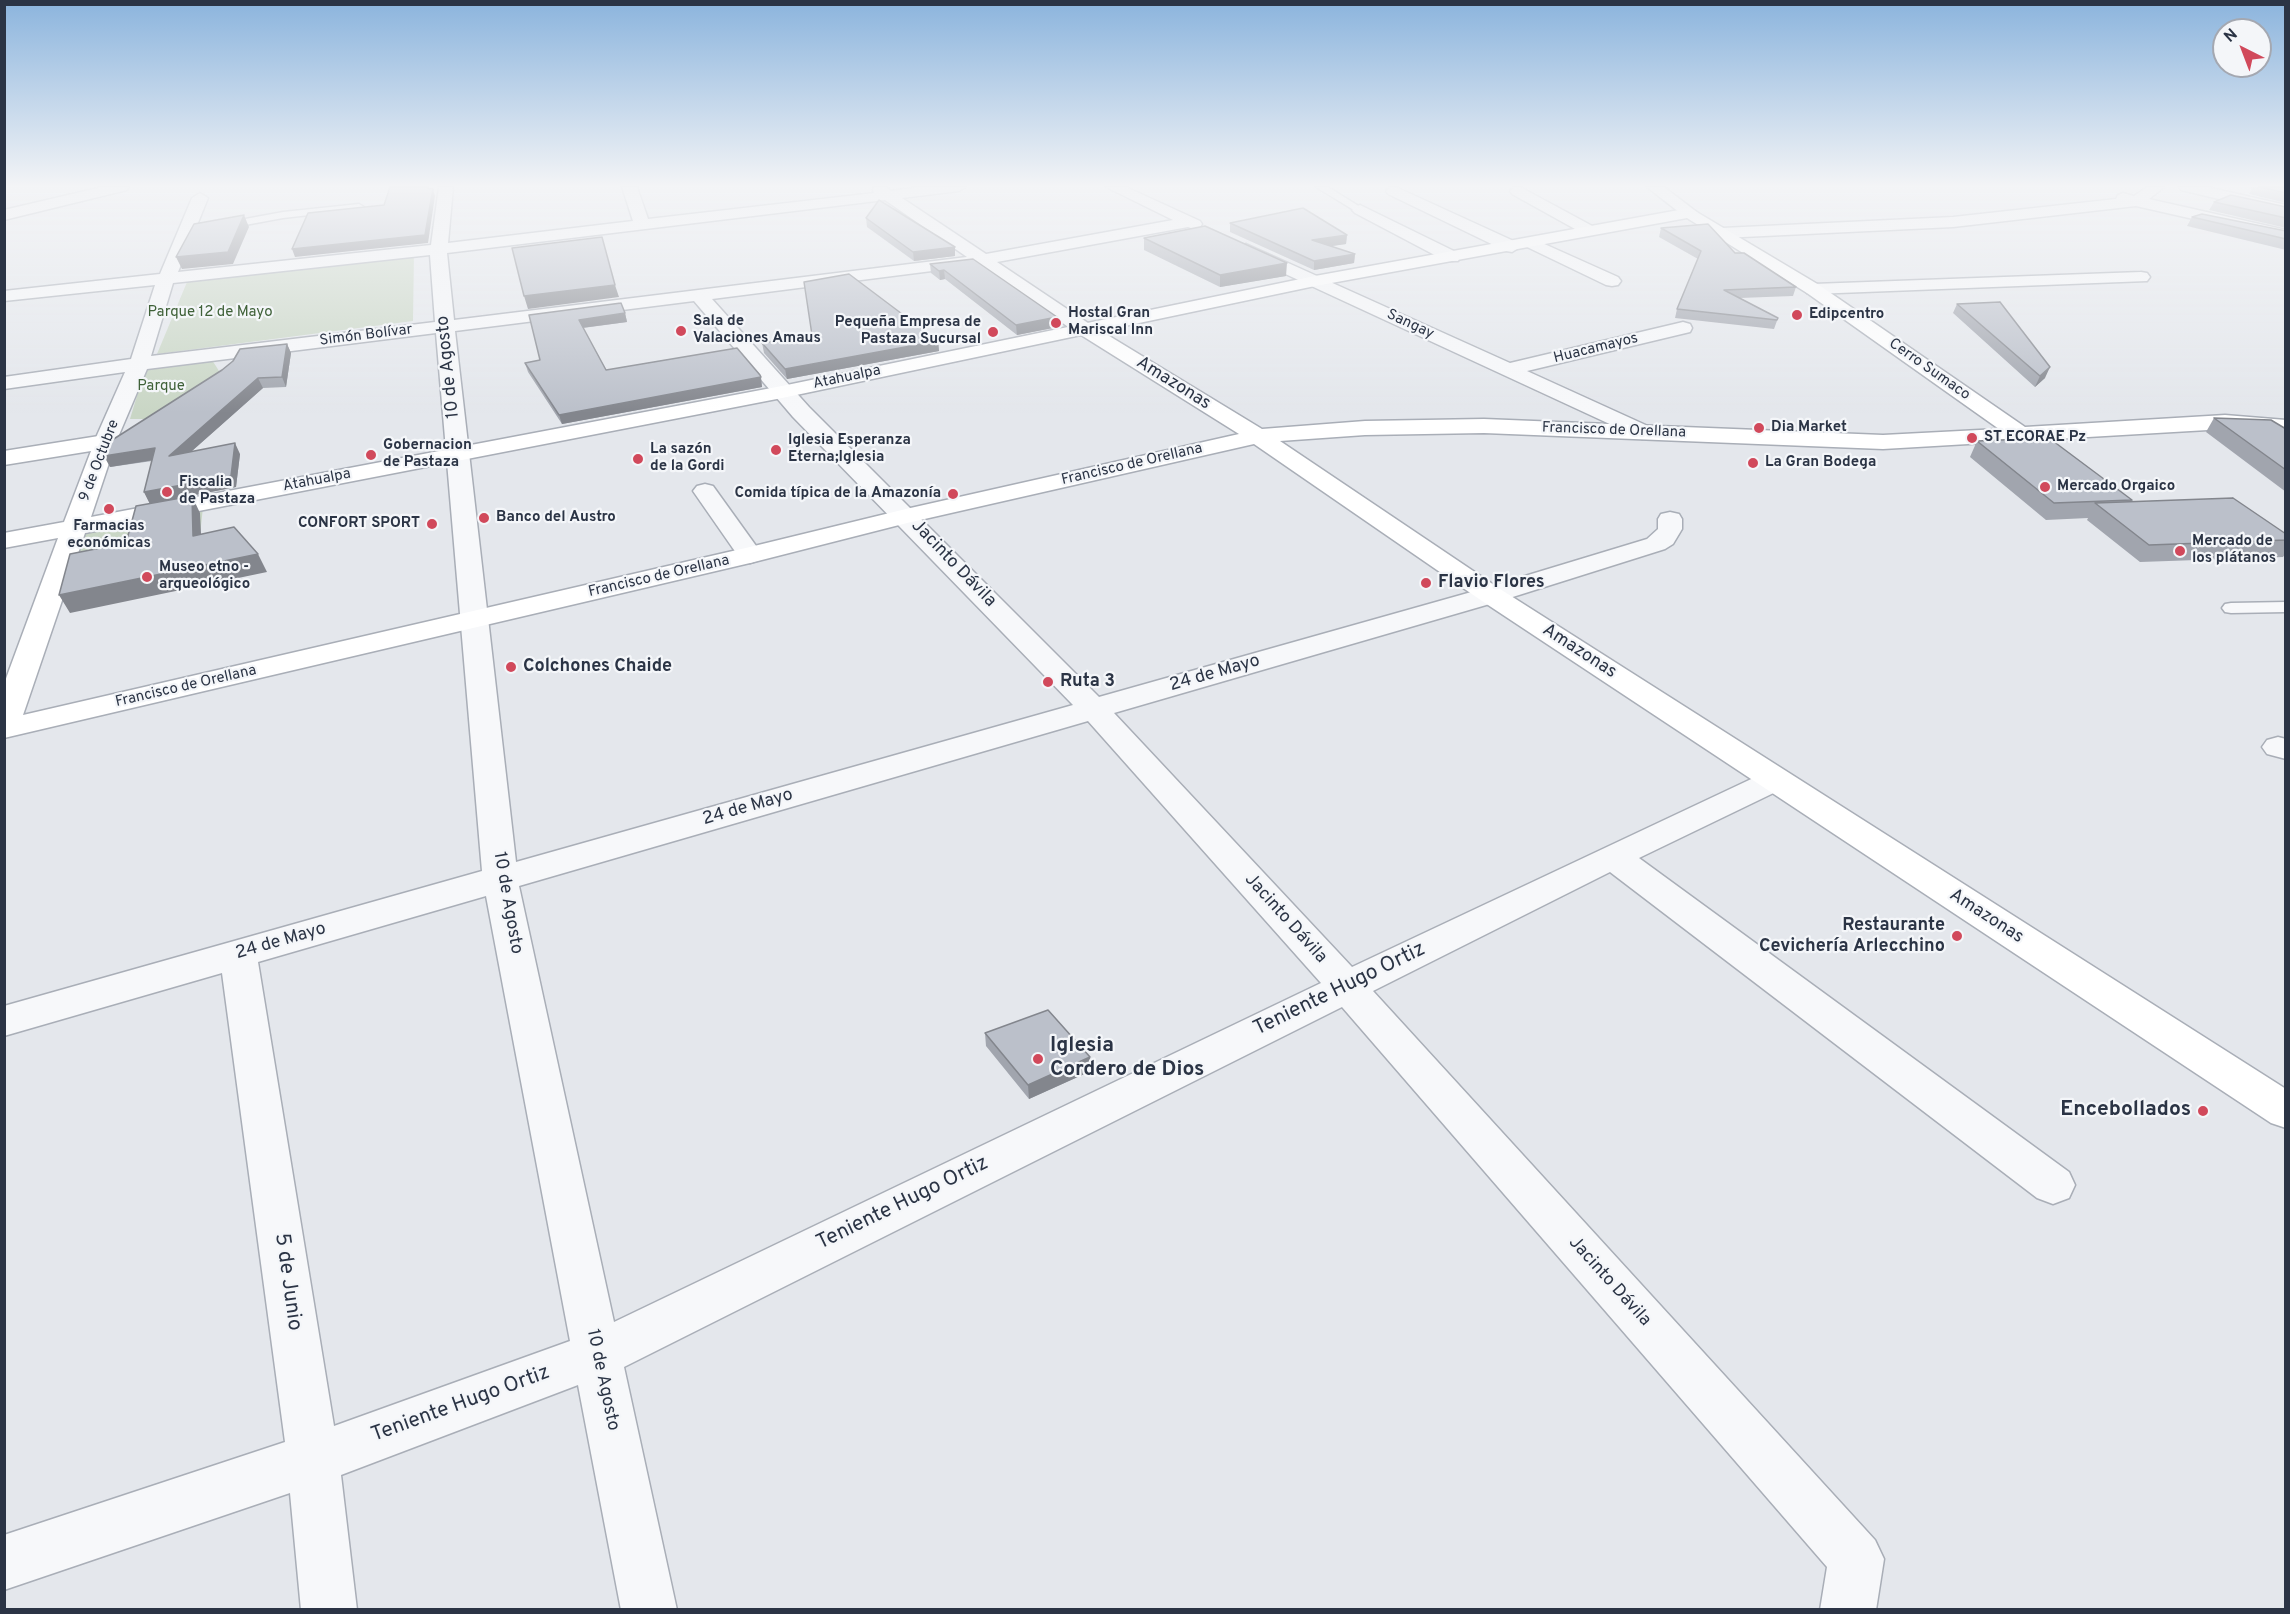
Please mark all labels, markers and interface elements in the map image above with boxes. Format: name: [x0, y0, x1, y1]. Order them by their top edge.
north arrow: [2212, 18, 2272, 78]
text: N: [2220, 25, 2242, 47]
park label: Parque 12 de Mayo: [147, 304, 273, 322]
place label: Hostal Gran Mariscal Inn: [1068, 305, 1153, 340]
street label: Sangay: [1384, 306, 1436, 344]
place label: Edipcentro: [1809, 306, 1884, 324]
marker: Edipcentro: [1790, 308, 1804, 322]
place label: Sala de Valaciones Amaus: [693, 313, 821, 348]
street label: 10 de Agosto: [433, 314, 465, 420]
place label: Pequeña Empresa de Pastaza Sucursal: [835, 314, 981, 349]
marker: Hostal Gran Mariscal Inn: [1049, 316, 1063, 330]
street label: Simón Bolívar: [319, 321, 413, 351]
marker: Sala de Valaciones Amaus: [674, 324, 688, 338]
marker: Pequeña Empresa de Pastaza Sucursal: [986, 325, 1000, 339]
street label: Huacamayos: [1552, 330, 1640, 368]
street label: Cerro Sumaco: [1885, 335, 1973, 405]
street label: Amazonas: [1132, 353, 1214, 415]
street label: Atahualpa: [811, 362, 883, 394]
park label: Parque: [137, 378, 185, 396]
street label: 9 de Octubre: [76, 418, 124, 504]
street label: Francisco de Orellana: [1542, 419, 1686, 443]
place label: Dia Market: [1771, 419, 1847, 437]
marker: Dia Market: [1752, 421, 1766, 435]
place label: ST ECORAE Pz: [1984, 429, 2086, 447]
marker: ST ECORAE Pz: [1965, 431, 1979, 445]
place label: Iglesia Esperanza Eterna;Iglesia: [788, 432, 911, 467]
place label: Gobernacion de Pastaza: [383, 437, 472, 472]
street label: Francisco de Orellana: [1060, 440, 1204, 490]
place label: La sazón de la Gordi: [650, 441, 725, 476]
marker: Iglesia Esperanza Eterna;Iglesia: [769, 443, 783, 457]
marker: Gobernacion de Pastaza: [364, 448, 378, 462]
marker: La sazón de la Gordi: [631, 452, 645, 466]
place label: La Gran Bodega: [1765, 454, 1876, 472]
marker: La Gran Bodega: [1746, 456, 1760, 470]
street label: Atahualpa: [282, 466, 352, 496]
place label: Fiscalia de Pastaza: [179, 474, 255, 509]
place label: Mercado Orgaico: [2057, 478, 2175, 496]
marker: Mercado Orgaico: [2038, 480, 2052, 494]
marker: Fiscalia de Pastaza: [160, 485, 174, 499]
place label: Comida típica de la Amazonía: [734, 485, 941, 503]
marker: Comida típica de la Amazonía: [946, 487, 960, 501]
marker: Farmacias económicas: [102, 502, 116, 516]
place label: Banco del Austro: [496, 509, 616, 527]
marker: Banco del Austro: [477, 511, 491, 525]
place label: CONFORT SPORT: [298, 515, 420, 533]
street label: Jacinto Dávila: [906, 516, 1000, 612]
marker: CONFORT SPORT: [425, 517, 439, 531]
place label: Farmacias económicas: [67, 518, 151, 553]
place label: Mercado de los plátanos: [2192, 533, 2276, 568]
marker: Mercado de los plátanos: [2173, 544, 2187, 558]
street label: Francisco de Orellana: [587, 552, 731, 602]
place label: Museo etno - arqueológico: [159, 559, 250, 594]
marker: Museo etno - arqueológico: [140, 570, 154, 584]
place label: Flavio Flores: [1438, 572, 1545, 594]
marker: Flavio Flores: [1419, 576, 1433, 590]
street label: Amazonas: [1538, 620, 1620, 684]
street label: 24 de Mayo: [1167, 651, 1263, 697]
place label: Colchones Chaide: [523, 656, 672, 678]
marker: Colchones Chaide: [504, 660, 518, 674]
street label: Francisco de Orellana: [114, 662, 258, 712]
place label: Ruta 3: [1060, 671, 1115, 693]
marker: Ruta 3: [1041, 675, 1055, 689]
street label: 24 de Mayo: [700, 785, 796, 831]
street label: 10 de Agosto: [487, 850, 527, 956]
street label: Jacinto Dávila: [1239, 870, 1331, 968]
street label: Amazonas: [1945, 885, 2027, 949]
place label: Restaurante Cevichería Arlecchino: [1759, 915, 1945, 958]
street label: 24 de Mayo: [233, 919, 329, 965]
marker: Restaurante Cevichería Arlecchino: [1950, 929, 1964, 943]
street label: Teniente Hugo Ortiz: [1250, 937, 1430, 1043]
place label: Iglesia Cordero de Dios: [1050, 1034, 1204, 1084]
marker: Iglesia Cordero de Dios: [1031, 1052, 1045, 1066]
place label: Encebollados: [2060, 1098, 2191, 1124]
marker: Encebollados: [2196, 1104, 2210, 1118]
street label: Teniente Hugo Ortiz: [813, 1151, 993, 1257]
street label: 5 de Junio: [268, 1232, 306, 1332]
street label: Jacinto Dávila: [1563, 1233, 1655, 1331]
street label: 10 de Agosto: [581, 1327, 623, 1433]
street label: Teniente Hugo Ortiz: [368, 1361, 554, 1449]

